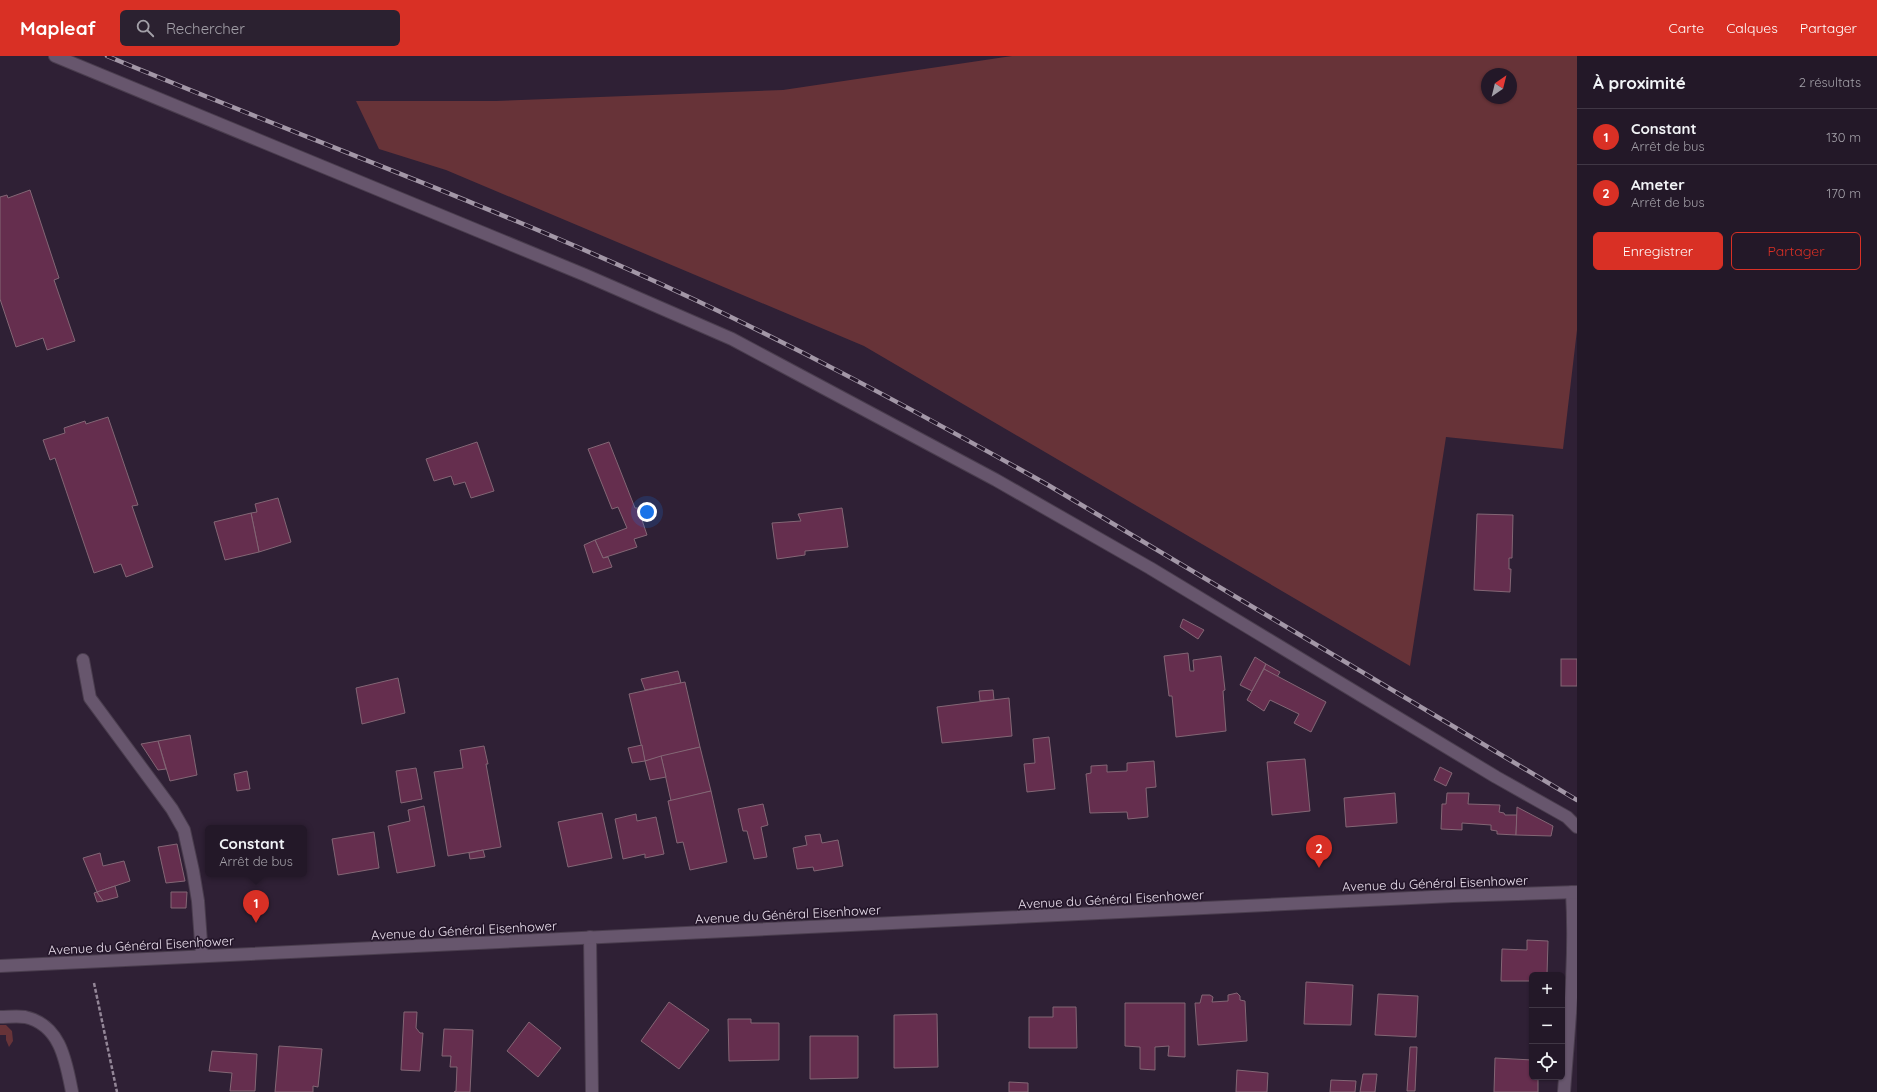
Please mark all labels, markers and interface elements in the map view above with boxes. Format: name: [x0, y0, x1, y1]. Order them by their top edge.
search box: [120, 10, 400, 46]
text: Mapleaf: [20, 16, 96, 40]
icon: search: [134, 17, 156, 39]
text: Rechercher: [166, 19, 245, 38]
text: Carte: [1669, 19, 1704, 37]
text: Calques: [1726, 19, 1778, 37]
text: Partager: [1800, 19, 1857, 37]
north arrow: [1481, 68, 1517, 104]
text: À proximité: [1593, 72, 1686, 93]
text: 2 résultats: [1799, 74, 1861, 90]
text: Constant: [1631, 119, 1697, 138]
text: 1: [1603, 129, 1609, 145]
text: 130 m: [1826, 129, 1861, 145]
text: Arrêt de bus: [1631, 138, 1705, 154]
text: Ameter: [1631, 175, 1685, 194]
text: 2: [1602, 185, 1610, 201]
text: 170 m: [1826, 185, 1861, 201]
text: Arrêt de bus: [1631, 194, 1705, 210]
button: Enregistrer: [1593, 232, 1723, 270]
button: Partager: [1731, 232, 1861, 270]
your location: [637, 502, 657, 522]
popup: [205, 825, 307, 877]
text: Constant: [219, 834, 285, 853]
pin: 2: [1306, 835, 1332, 868]
text: Arrêt de bus: [219, 853, 293, 869]
street label: Avenue du Général Eisenhower: [1342, 872, 1528, 894]
street label: Avenue du Général Eisenhower: [1018, 886, 1204, 912]
pin: 1: [243, 890, 269, 923]
street label: Avenue du Général Eisenhower: [695, 901, 881, 927]
street label: Avenue du Général Eisenhower: [371, 917, 557, 943]
street label: Avenue du Général Eisenhower: [48, 932, 234, 958]
map controls: [1529, 972, 1565, 1080]
button: +: [1529, 972, 1565, 1008]
button: −: [1529, 1008, 1565, 1044]
button: locate: [1529, 1044, 1565, 1080]

